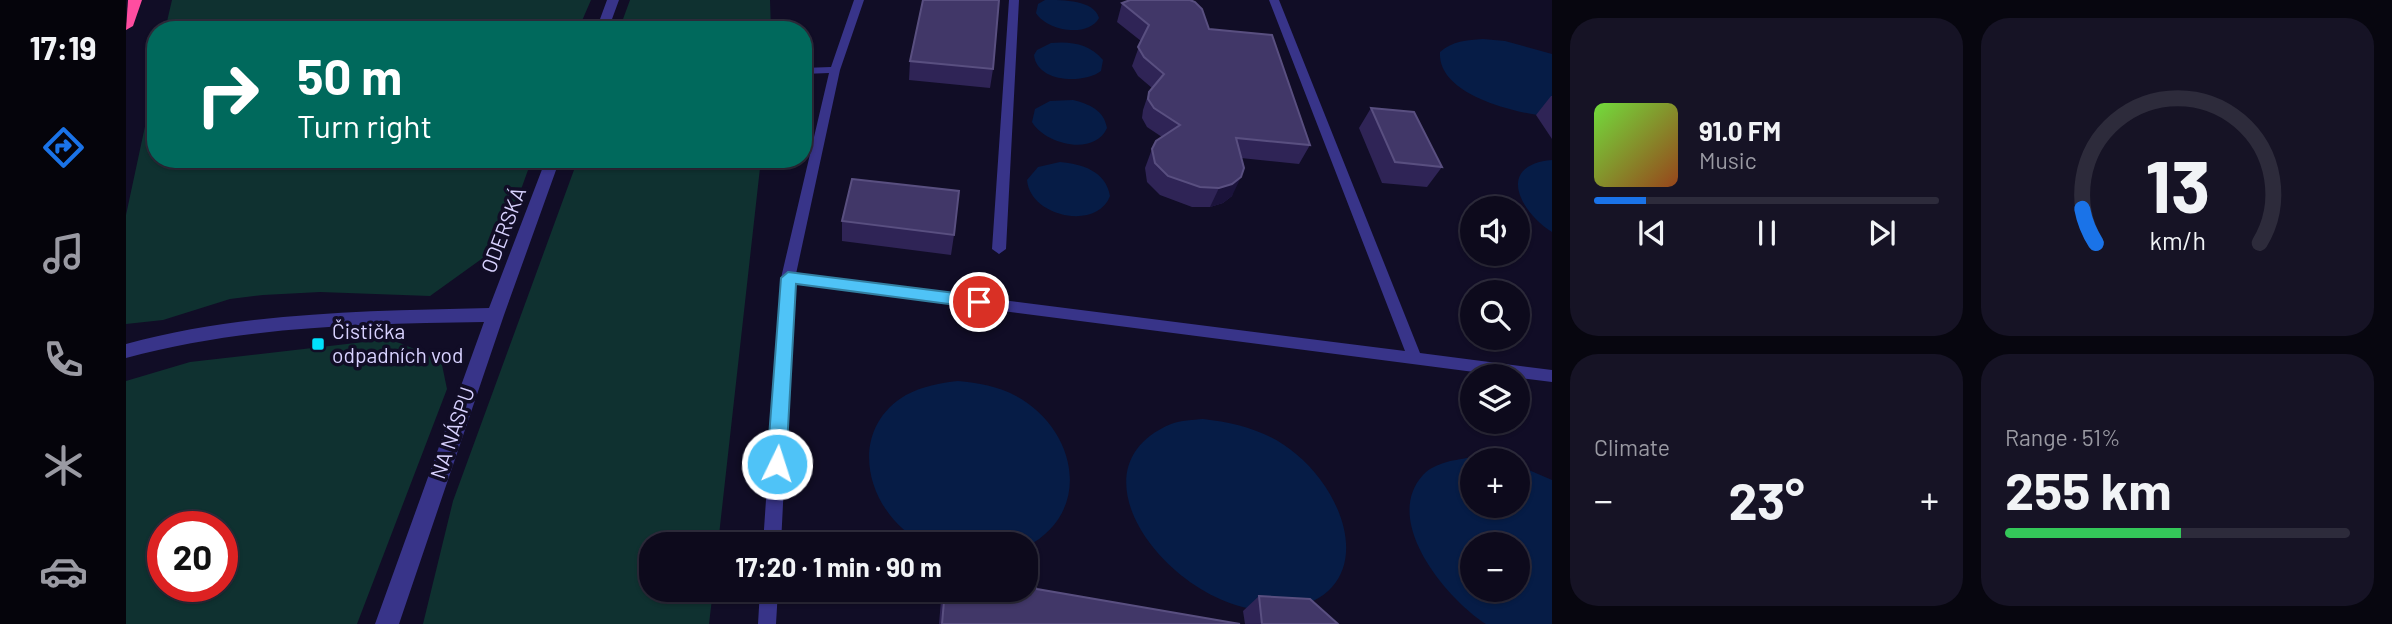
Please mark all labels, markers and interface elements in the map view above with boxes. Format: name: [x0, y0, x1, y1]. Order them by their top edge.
text: 17:19: [29, 28, 97, 66]
text: 50 m: [297, 46, 402, 105]
icon: right: [182, 49, 273, 140]
text: Turn right: [297, 106, 432, 144]
text: 91.0 FM: [1699, 115, 1781, 146]
icon: directions: [39, 123, 88, 172]
text: 13: [2145, 141, 2210, 229]
text: Music: [1699, 146, 1757, 174]
street label: ODERSKÁ: [475, 183, 530, 276]
map controls: [1460, 196, 1530, 602]
button: sound: [1460, 196, 1530, 266]
icon: previous: [1633, 214, 1671, 252]
icon: pause: [1748, 214, 1786, 252]
icon: next: [1863, 214, 1901, 252]
text: km/h: [2149, 225, 2206, 255]
icon: music: [39, 229, 88, 278]
pin: [949, 272, 1009, 332]
button: search: [1460, 280, 1530, 350]
icon: arrive: [960, 283, 998, 321]
place label: Čistička odpadních vod: [332, 318, 463, 367]
icon: phone: [39, 335, 88, 384]
marker: Čistička odpadních vod: [310, 336, 326, 352]
button: layers: [1460, 364, 1530, 434]
street label: NA NÁSPU: [424, 383, 479, 482]
text: Range · 51%: [2005, 423, 2121, 451]
position arrow: [740, 427, 814, 501]
text: Climate: [1594, 433, 1670, 461]
icon: climate: [39, 441, 88, 490]
button: +: [1460, 448, 1530, 518]
text: 255 km: [2005, 458, 2172, 520]
text: 23°: [1728, 468, 1805, 530]
text: −: [1594, 476, 1613, 522]
text: +: [1920, 476, 1939, 522]
speed limit sign: 20: [147, 511, 238, 602]
button: −: [1460, 532, 1530, 602]
icon: car: [39, 547, 88, 596]
text: 17:20 · 1 min · 90 m: [735, 551, 942, 582]

